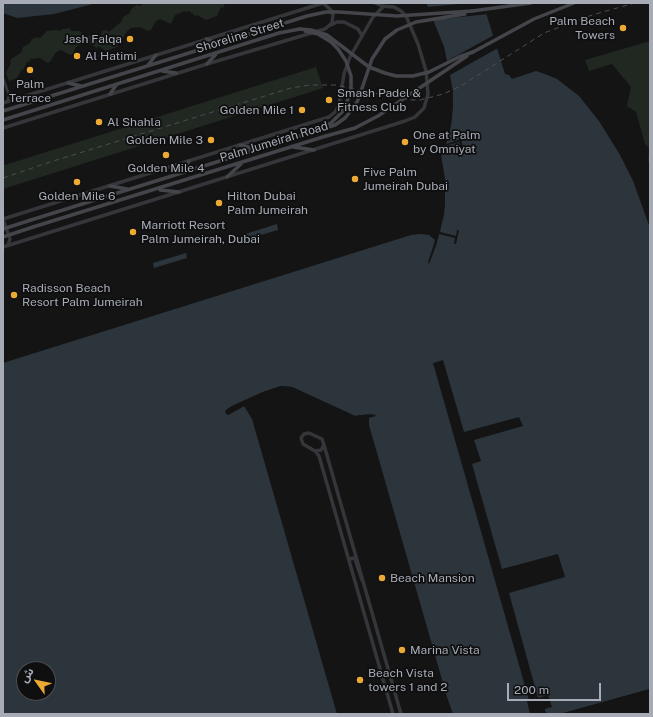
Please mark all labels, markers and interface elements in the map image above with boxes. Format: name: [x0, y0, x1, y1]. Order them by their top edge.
place label: Palm Beach Towers: [549, 14, 615, 42]
street label: Shoreline Street: [194, 16, 286, 56]
marker: Palm Beach Towers: [618, 23, 628, 33]
place label: Jash Falqa: [64, 32, 122, 46]
marker: Jash Falqa: [125, 34, 135, 44]
place label: Al Hatimi: [85, 49, 137, 63]
marker: Al Hatimi: [72, 51, 82, 61]
marker: Palm Terrace: [25, 65, 35, 75]
place label: Palm Terrace: [9, 77, 51, 105]
place label: Smash Padel & Fitness Club: [337, 86, 421, 114]
marker: Smash Padel & Fitness Club: [324, 95, 334, 105]
place label: Golden Mile 1: [220, 103, 294, 117]
marker: Golden Mile 1: [297, 105, 307, 115]
place label: Al Shahla: [107, 115, 161, 129]
marker: Al Shahla: [94, 117, 104, 127]
street label: Palm Jumeirah Road: [218, 119, 330, 165]
place label: One at Palm by Omniyat: [413, 128, 480, 156]
place label: Golden Mile 3: [126, 133, 203, 147]
marker: Golden Mile 3: [206, 135, 216, 145]
marker: One at Palm by Omniyat: [400, 137, 410, 147]
marker: Golden Mile 4: [161, 150, 171, 160]
place label: Golden Mile 4: [128, 161, 204, 175]
place label: Five Palm Jumeirah Dubai: [363, 165, 448, 193]
marker: Five Palm Jumeirah Dubai: [350, 174, 360, 184]
marker: Golden Mile 6: [72, 177, 82, 187]
place label: Golden Mile 6: [39, 189, 115, 203]
place label: Hilton Dubai Palm Jumeirah: [227, 189, 308, 217]
marker: Hilton Dubai Palm Jumeirah: [214, 198, 224, 208]
place label: Marriott Resort Palm Jumeirah, Dubai: [141, 218, 260, 246]
marker: Marriott Resort Palm Jumeirah, Dubai: [128, 227, 138, 237]
place label: Radisson Beach Resort Palm Jumeirah: [22, 281, 143, 309]
marker: Radisson Beach Resort Palm Jumeirah: [9, 290, 19, 300]
place label: Beach Mansion: [390, 571, 475, 585]
marker: Beach Mansion: [377, 573, 387, 583]
place label: Marina Vista: [410, 643, 480, 657]
marker: Marina Vista: [397, 645, 407, 655]
north arrow: [16, 661, 56, 701]
text: ش: [18, 665, 36, 685]
place label: Beach Vista towers 1 and 2: [368, 666, 447, 694]
marker: Beach Vista towers 1 and 2: [355, 675, 365, 685]
scale bar: [509, 675, 603, 701]
text: 200 m: [514, 683, 549, 697]

